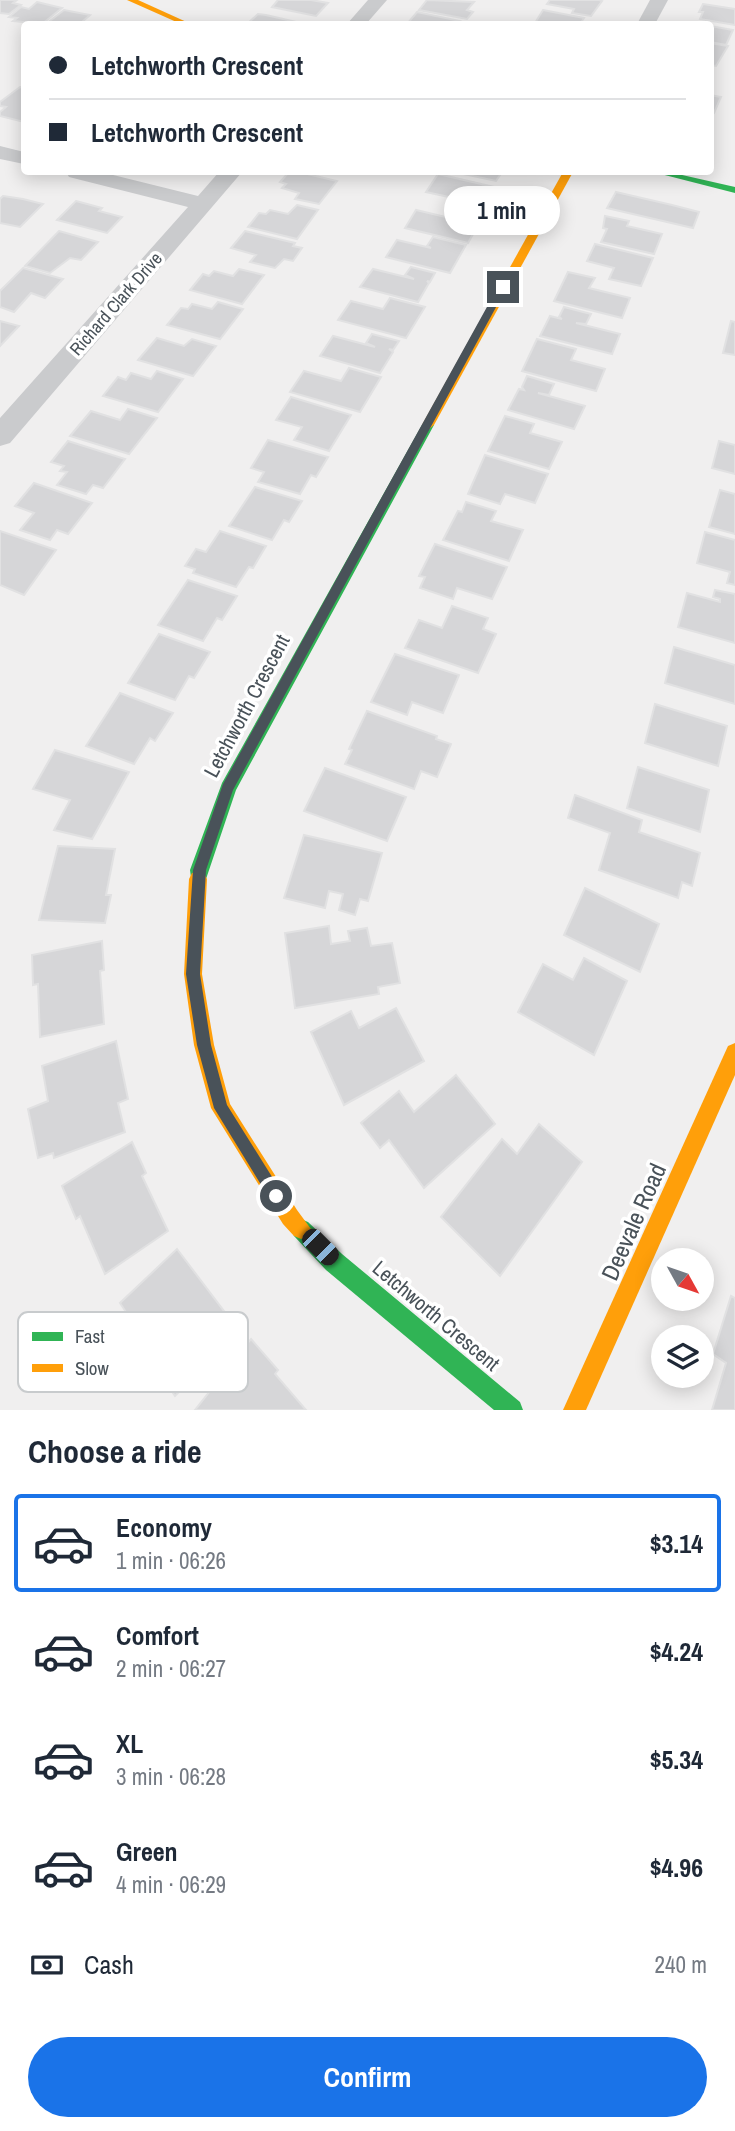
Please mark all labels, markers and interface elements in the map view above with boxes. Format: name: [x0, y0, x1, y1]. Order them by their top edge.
text: Letchworth Crescent: [91, 48, 303, 83]
text: Letchworth Crescent: [91, 115, 303, 150]
callout: 1 min: [445, 186, 561, 234]
text: 1 min: [477, 195, 527, 226]
street label: Richard Clark Drive: [64, 247, 168, 361]
route end: [487, 271, 519, 303]
street label: Letchworth Crescent: [197, 629, 297, 782]
street label: Deevale Road: [593, 1158, 673, 1285]
route start: [260, 1180, 292, 1212]
car: [298, 1225, 343, 1269]
north arrow: [651, 1248, 714, 1311]
map controls: [651, 1248, 714, 1388]
street label: Letchworth Crescent: [367, 1254, 506, 1378]
legend: [18, 1312, 248, 1392]
text: Fast: [75, 1323, 105, 1349]
button: layers: [651, 1325, 714, 1388]
text: Slow: [75, 1355, 110, 1381]
text: Choose a ride: [28, 1430, 202, 1473]
text: Economy: [116, 1510, 212, 1545]
icon: car: [32, 1512, 95, 1575]
text: $3.14: [650, 1526, 703, 1561]
text: 1 min · 06:26: [116, 1545, 226, 1576]
text: Comfort: [116, 1618, 199, 1653]
icon: car: [32, 1620, 95, 1683]
text: $4.24: [650, 1634, 703, 1669]
text: 2 min · 06:27: [116, 1653, 226, 1684]
text: XL: [116, 1726, 143, 1761]
icon: car: [32, 1728, 95, 1791]
text: $5.34: [650, 1742, 703, 1777]
text: 3 min · 06:28: [116, 1761, 226, 1792]
text: Green: [116, 1834, 178, 1869]
icon: car: [32, 1836, 95, 1899]
text: $4.96: [650, 1850, 703, 1885]
text: 4 min · 06:29: [116, 1869, 226, 1900]
icon: cash: [28, 1946, 66, 1984]
text: Cash: [84, 1947, 134, 1982]
text: 240 m: [655, 1949, 707, 1980]
button: Confirm: [28, 2037, 707, 2117]

